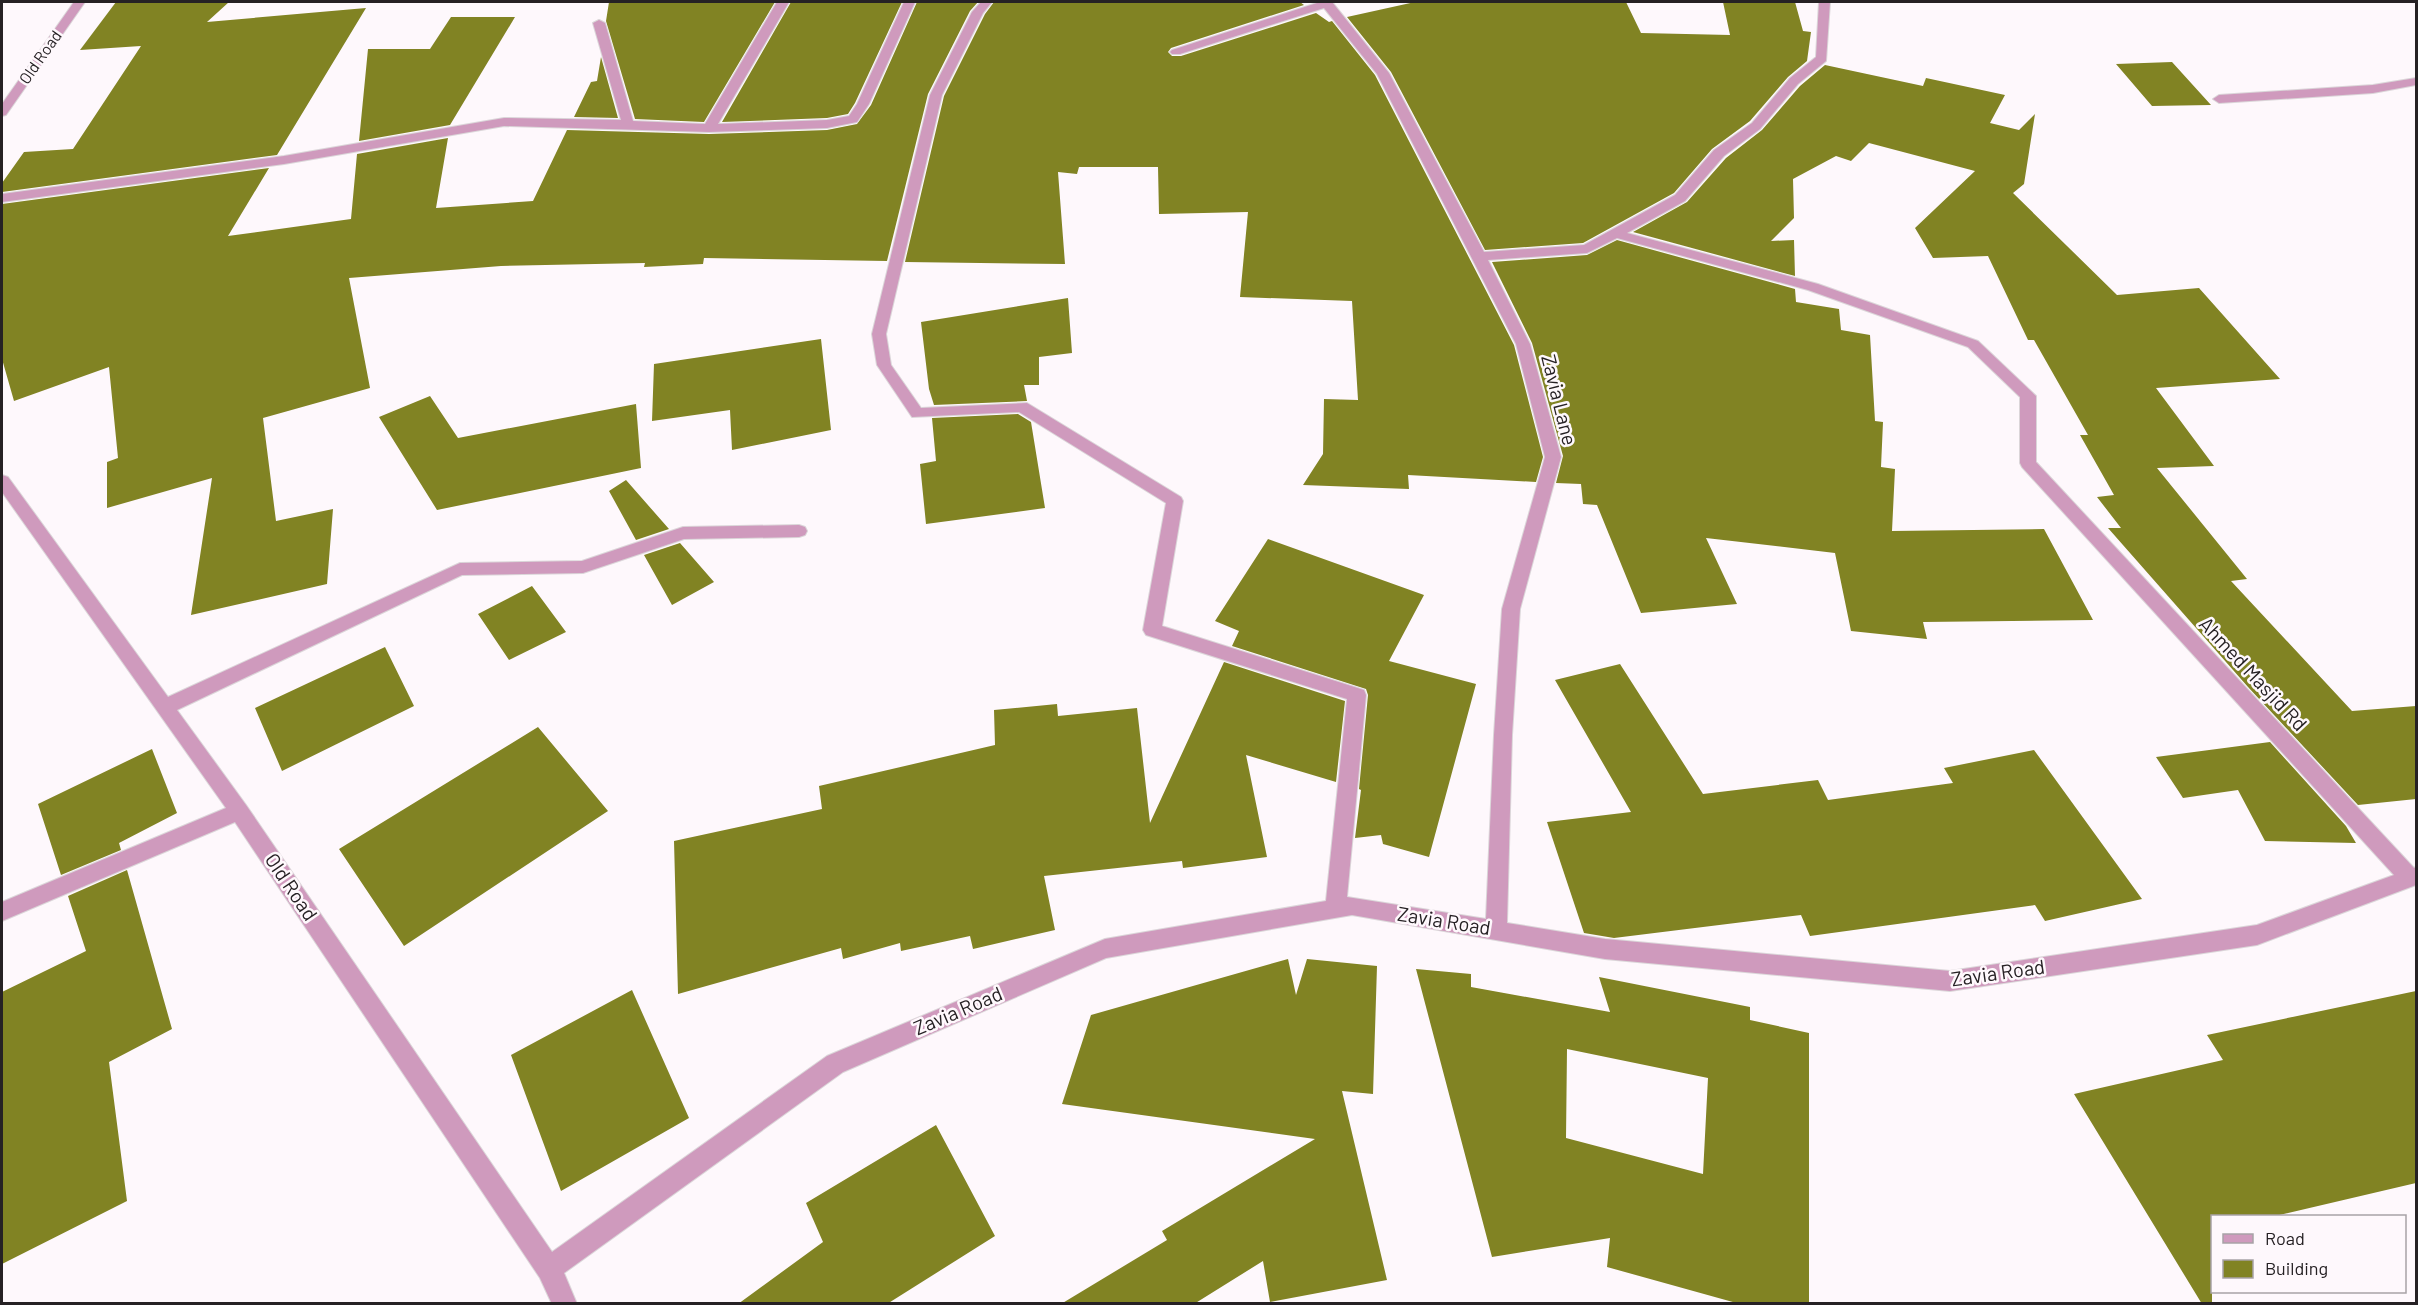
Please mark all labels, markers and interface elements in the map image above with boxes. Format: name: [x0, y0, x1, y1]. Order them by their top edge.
street label: Old Road: [14, 26, 65, 87]
street label: Zavia Lane: [1537, 352, 1583, 448]
street label: Ahmed Masjid Rd: [2195, 611, 2313, 735]
street label: Old Road: [261, 848, 323, 925]
street label: Zavia Road: [1396, 901, 1493, 939]
street label: Zavia Road: [1950, 954, 2046, 990]
street label: Zavia Road: [910, 981, 1006, 1040]
legend: [2211, 1215, 2406, 1293]
text: Road: [2265, 1227, 2305, 1249]
text: Building: [2265, 1257, 2328, 1279]

